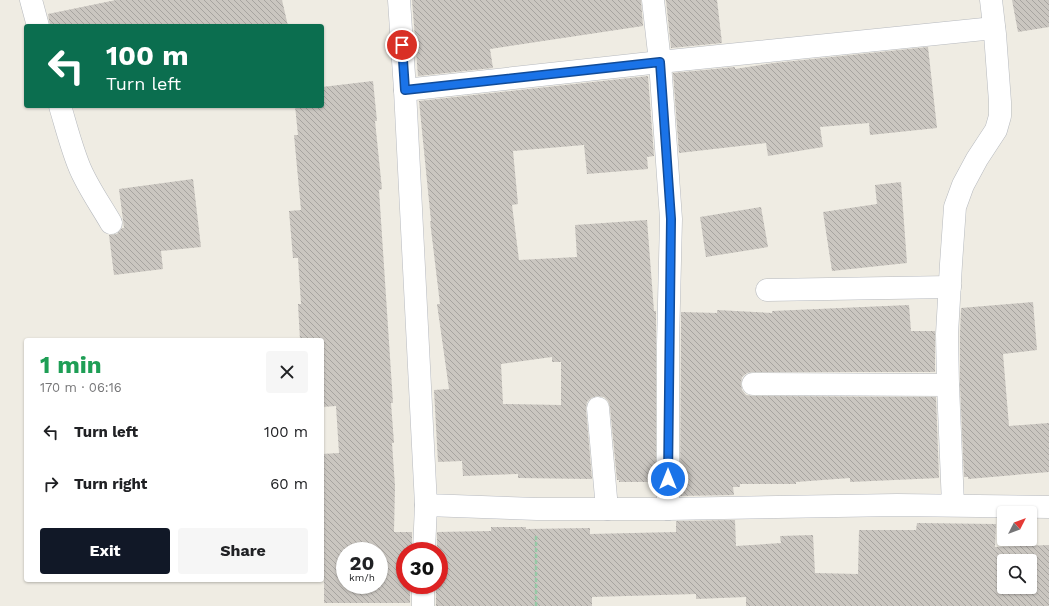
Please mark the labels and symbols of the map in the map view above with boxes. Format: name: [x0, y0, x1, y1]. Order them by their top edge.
pin: [385, 28, 419, 62]
position arrow: [647, 458, 689, 500]
north arrow: [997, 506, 1037, 546]
speed limit sign: 30: [396, 542, 448, 594]

